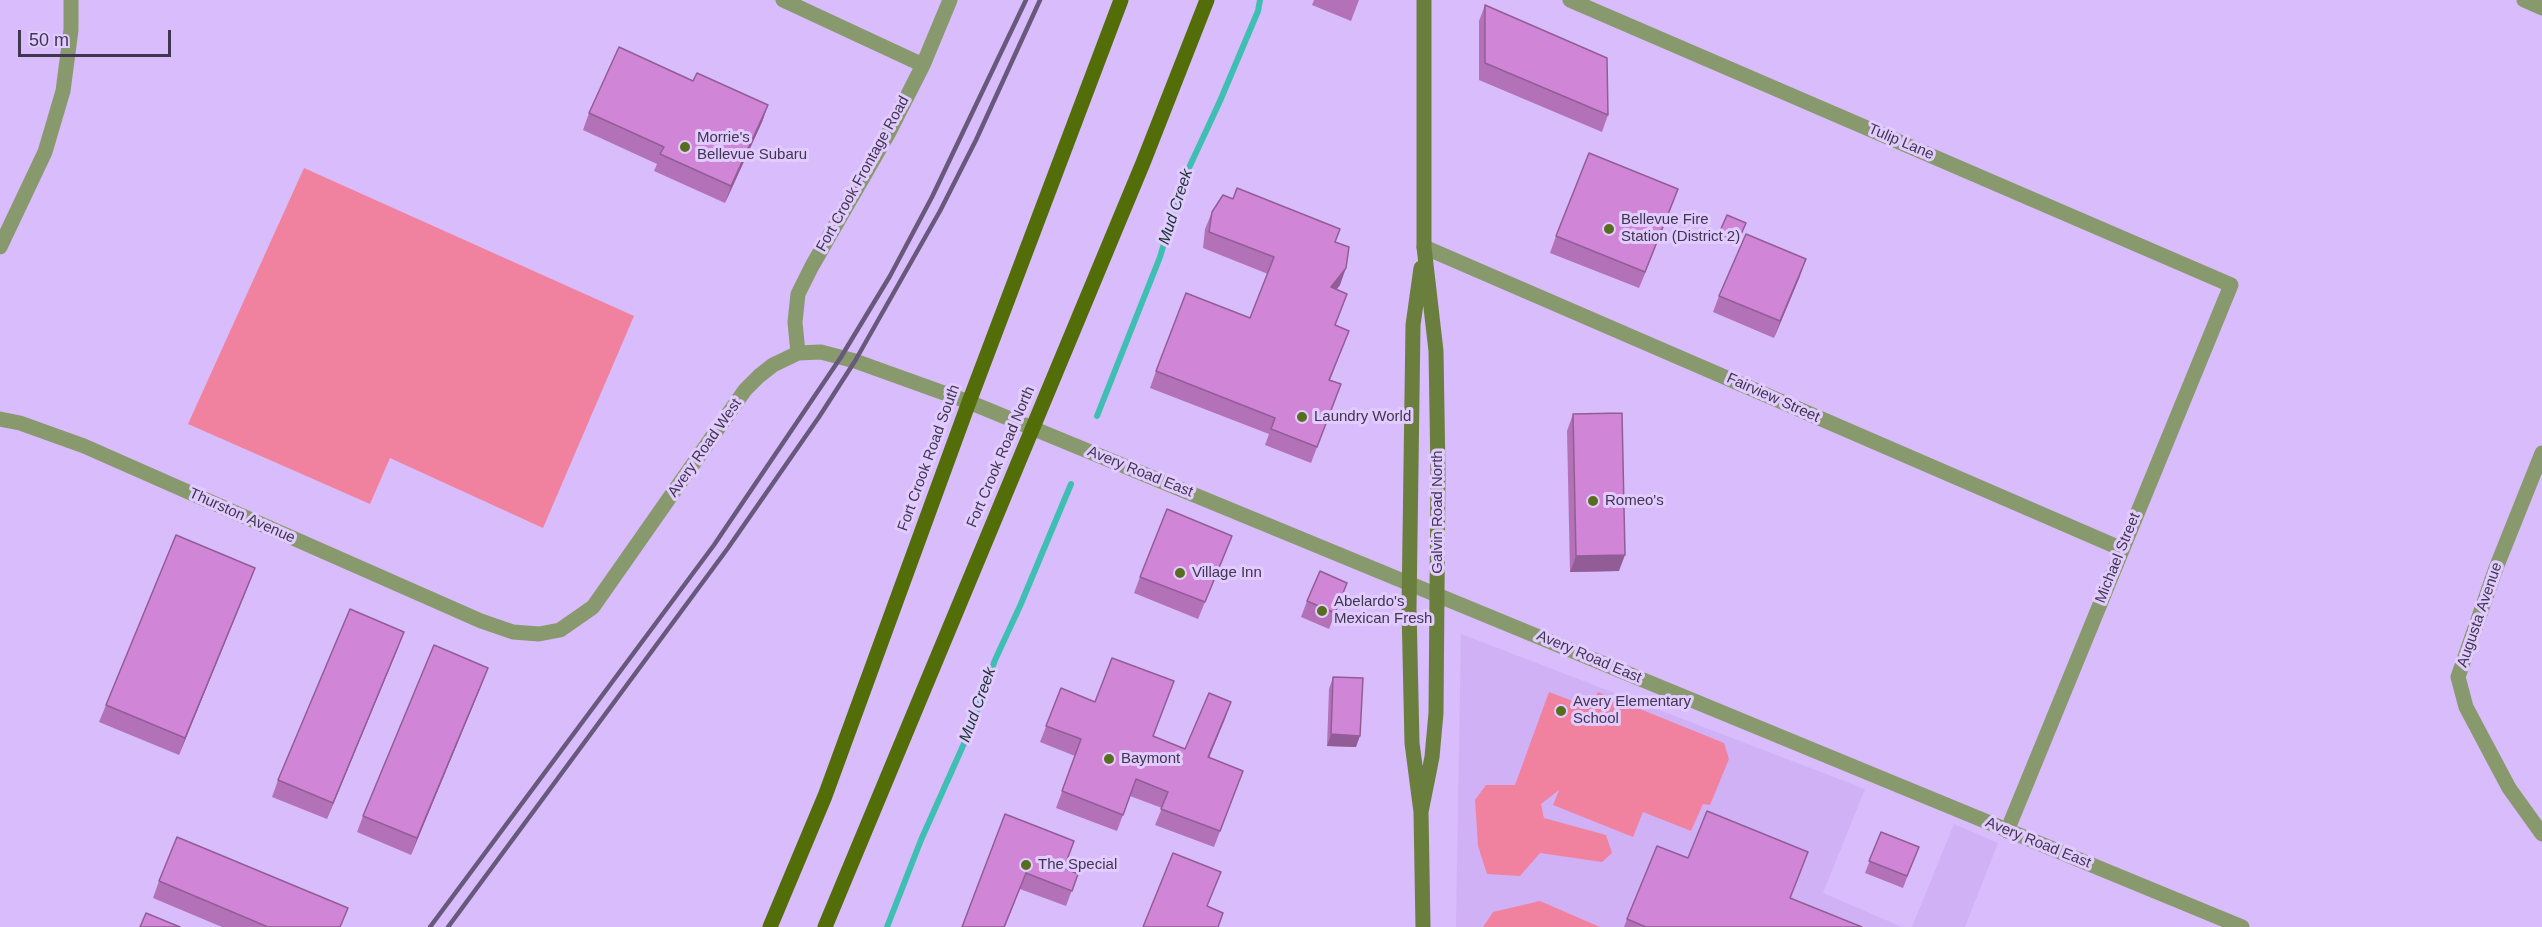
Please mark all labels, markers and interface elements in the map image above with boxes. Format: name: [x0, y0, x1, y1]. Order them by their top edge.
scale bar: [21, 18, 174, 56]
text: 50 m: [29, 30, 69, 50]
street label: Fort Crook Frontage Road: [813, 93, 913, 255]
street label: Tulip Lane: [1865, 120, 1937, 164]
place label: Morrie's Bellevue Subaru: [697, 129, 807, 164]
marker: Morrie's Bellevue Subaru: [678, 140, 692, 154]
water label: Mud Creek: [1155, 167, 1197, 247]
place label: Bellevue Fire Station (District 2): [1621, 211, 1740, 246]
marker: Bellevue Fire Station (District 2): [1602, 222, 1616, 236]
street label: Fairview Street: [1724, 369, 1822, 427]
street label: Fort Crook Road South: [894, 382, 964, 534]
street label: Fort Crook Road North: [963, 384, 1039, 530]
street label: Avery Road West: [664, 395, 746, 501]
place label: Laundry World: [1314, 408, 1411, 426]
marker: Laundry World: [1295, 410, 1309, 424]
street label: Avery Road East: [1085, 443, 1195, 501]
street label: Galvin Road North: [1429, 450, 1447, 574]
street label: Thurston Avenue: [186, 485, 298, 547]
place label: Romeo's: [1605, 492, 1664, 510]
marker: Romeo's: [1586, 494, 1600, 508]
street label: Michael Street: [2092, 510, 2144, 606]
street label: Augusta Avenue: [2454, 560, 2506, 670]
place label: Village Inn: [1192, 564, 1262, 582]
marker: Village Inn: [1173, 566, 1187, 580]
place label: Abelardo's Mexican Fresh: [1334, 593, 1432, 628]
marker: Abelardo's Mexican Fresh: [1315, 604, 1329, 618]
street label: Avery Road East: [1534, 627, 1644, 687]
water label: Mud Creek: [956, 665, 1000, 745]
place label: Avery Elementary School: [1573, 693, 1691, 728]
marker: Avery Elementary School: [1554, 704, 1568, 718]
place label: Baymont: [1121, 750, 1180, 768]
marker: Baymont: [1102, 752, 1116, 766]
street label: Avery Road East: [1983, 814, 2093, 872]
place label: The Special: [1038, 856, 1117, 874]
marker: The Special: [1019, 858, 1033, 872]

